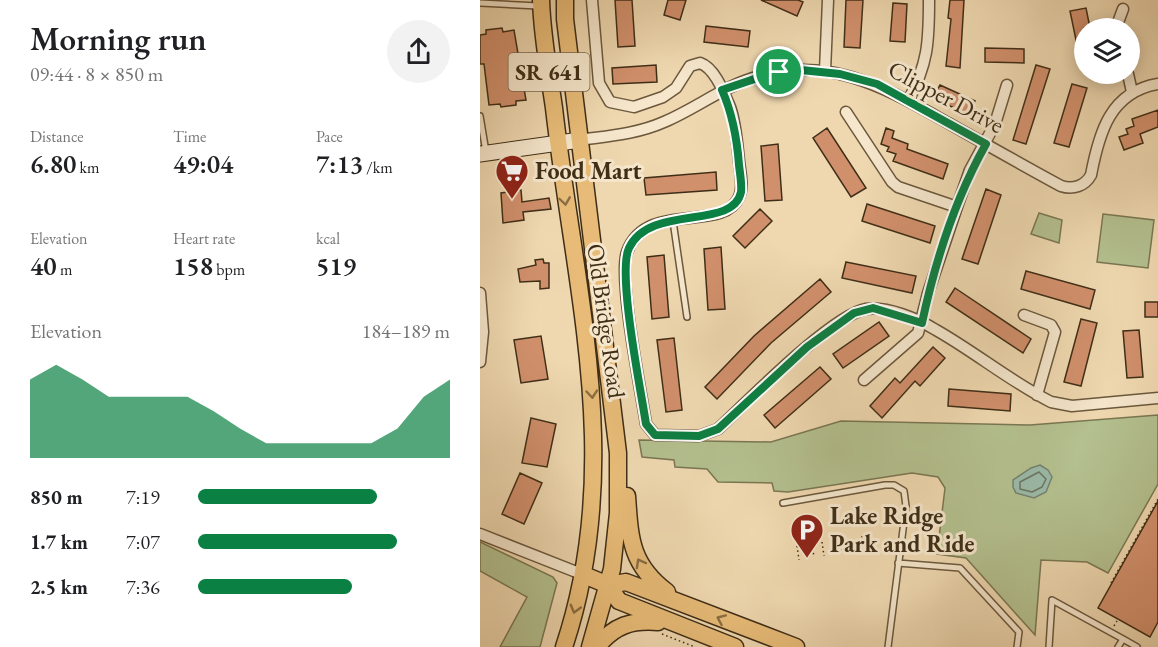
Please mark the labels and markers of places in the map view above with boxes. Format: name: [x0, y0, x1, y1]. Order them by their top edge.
pin: [753, 46, 804, 97]
supermarket icon: Food Mart: [494, 153, 530, 200]
place label: Food Mart: [535, 155, 641, 186]
place label: Lake Ridge Park and Ride: [830, 500, 974, 559]
parking icon: Lake Ridge Park and Ride: [789, 512, 825, 559]

